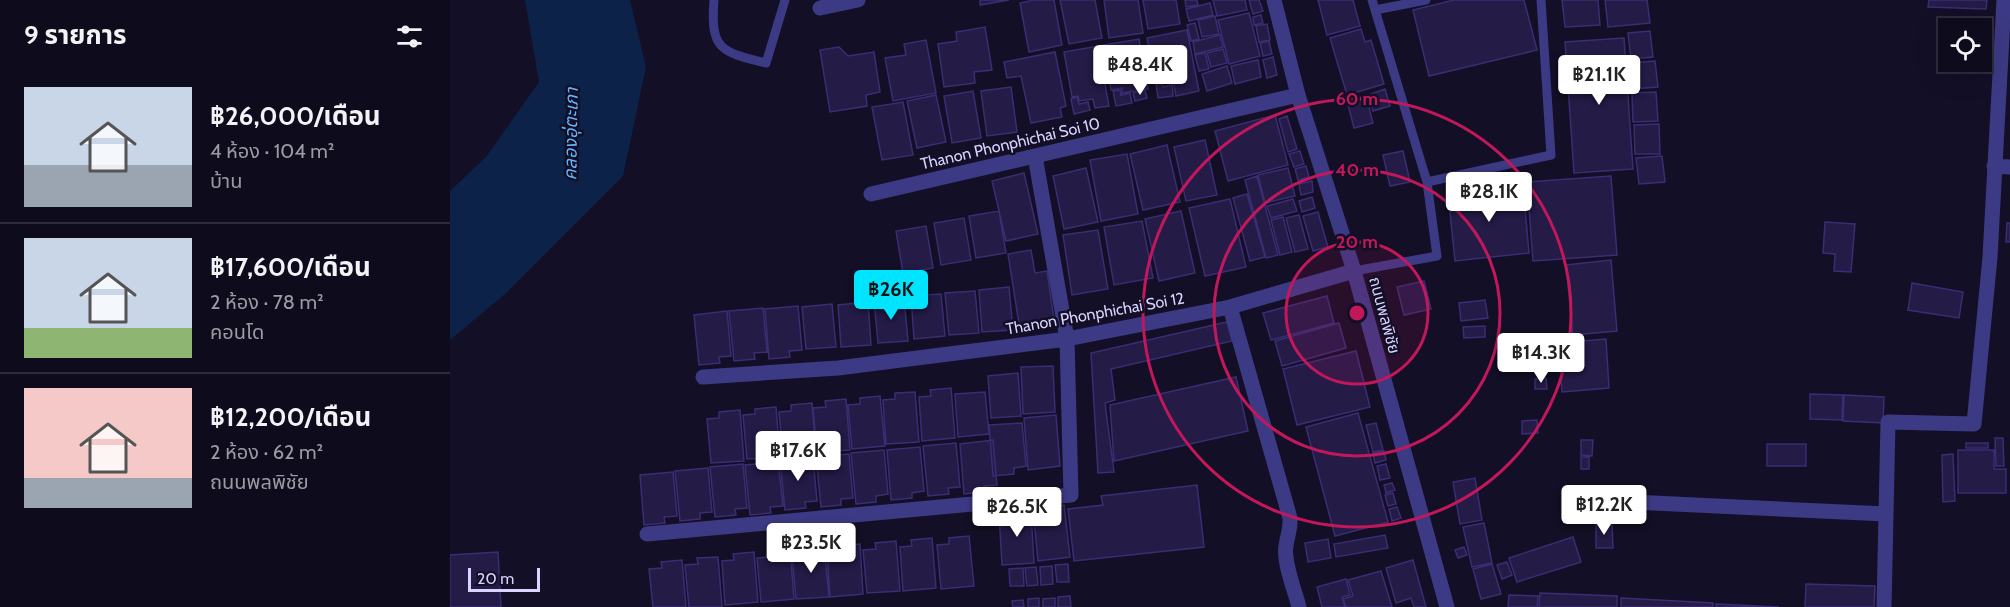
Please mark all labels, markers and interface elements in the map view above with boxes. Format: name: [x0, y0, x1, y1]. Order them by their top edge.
map controls: [1938, 18, 1992, 72]
button: locate: [1938, 18, 1992, 72]
text: 9 รายการ: [24, 19, 126, 51]
icon: filters: [393, 20, 426, 53]
pin: ฿48.4K: [1091, 45, 1189, 96]
text: ฿48.4K: [1107, 52, 1173, 76]
pin: ฿21.1K: [1550, 55, 1648, 106]
text: ฿21.1K: [1572, 62, 1626, 86]
water label: คลองอุ่ตะเภา: [559, 87, 583, 181]
text: 60 m: [1336, 88, 1378, 110]
text: ฿26,000/เดือน: [210, 100, 381, 132]
icon: home: [72, 111, 144, 183]
street label: Thanon Phonphichai Soi 10: [918, 114, 1102, 173]
text: 4 ห้อง · 104 m²: [210, 139, 335, 163]
text: 40 m: [1335, 159, 1379, 181]
text: บ้าน: [210, 169, 242, 193]
pin: ฿28.1K: [1440, 172, 1538, 223]
text: ฿28.1K: [1460, 179, 1518, 203]
text: 20 m: [1336, 231, 1378, 253]
text: ฿17,600/เดือน: [210, 251, 371, 283]
icon: home: [72, 262, 144, 334]
pin: ฿26K: [855, 270, 927, 321]
street label: ถนนพลพิชัย: [1365, 275, 1404, 356]
text: ฿26K: [868, 277, 914, 301]
street label: Thanon Phonphichai Soi 12: [1004, 288, 1186, 339]
text: 2 ห้อง · 78 m²: [210, 290, 324, 314]
centre of rings: [1347, 303, 1367, 323]
text: คอนโด: [210, 320, 264, 344]
pin: ฿14.3K: [1492, 333, 1590, 384]
text: ฿14.3K: [1511, 340, 1571, 364]
text: ฿12,200/เดือน: [210, 401, 371, 433]
icon: home: [72, 412, 144, 484]
pin: ฿17.6K: [749, 431, 847, 482]
text: ฿17.6K: [770, 438, 826, 462]
text: 2 ห้อง · 62 m²: [210, 440, 323, 464]
text: ถนนพลพิชัย: [210, 470, 309, 494]
pin: ฿12.2K: [1555, 485, 1653, 536]
pin: ฿26.5K: [968, 487, 1066, 538]
text: ฿12.2K: [1575, 492, 1633, 516]
text: ฿26.5K: [986, 494, 1048, 518]
pin: ฿23.5K: [762, 523, 860, 574]
text: ฿23.5K: [781, 530, 841, 554]
scale bar: [468, 565, 540, 592]
text: 20 m: [477, 569, 514, 588]

